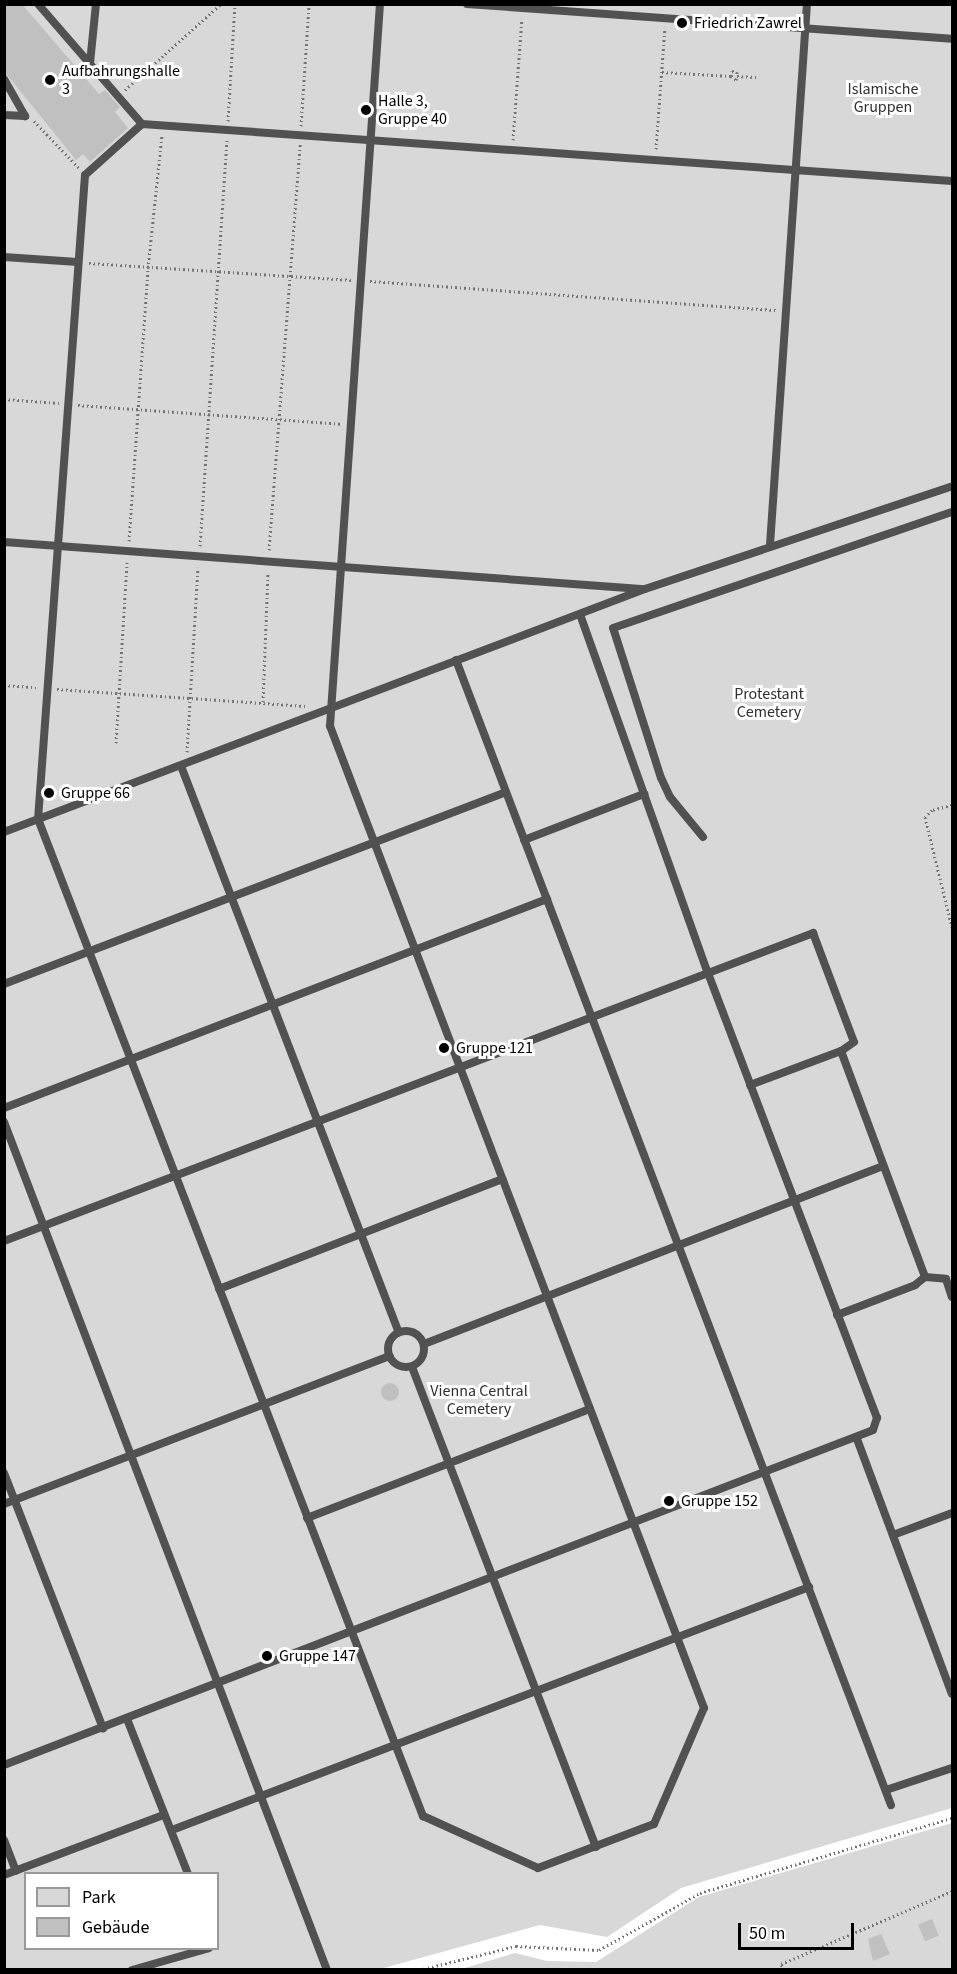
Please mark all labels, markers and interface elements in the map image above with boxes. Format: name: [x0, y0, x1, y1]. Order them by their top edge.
place label: Friedrich Zawrel: [694, 13, 802, 33]
marker: Friedrich Zawrel: [675, 16, 689, 30]
place label: Aufbahrungshalle 3: [62, 61, 180, 99]
marker: Aufbahrungshalle 3: [43, 73, 57, 87]
park label: Islamische Gruppen: [848, 79, 918, 117]
place label: Halle 3, Gruppe 40: [378, 91, 447, 129]
marker: Halle 3, Gruppe 40: [359, 103, 373, 117]
park label: Protestant Cemetery: [734, 684, 804, 722]
place label: Gruppe 66: [61, 783, 130, 803]
marker: Gruppe 66: [42, 786, 56, 800]
place label: Gruppe 121: [456, 1038, 533, 1058]
marker: Gruppe 121: [437, 1041, 451, 1055]
park label: Vienna Central Cemetery: [430, 1381, 528, 1419]
place label: Gruppe 152: [681, 1491, 758, 1511]
marker: Gruppe 152: [662, 1494, 676, 1508]
place label: Gruppe 147: [279, 1646, 356, 1666]
marker: Gruppe 147: [260, 1649, 274, 1663]
legend: [24, 1872, 219, 1950]
text: Park: [82, 1885, 116, 1910]
scale bar: [741, 1911, 856, 1949]
text: Gebäude: [82, 1915, 150, 1940]
text: 50 m: [749, 1921, 785, 1946]

